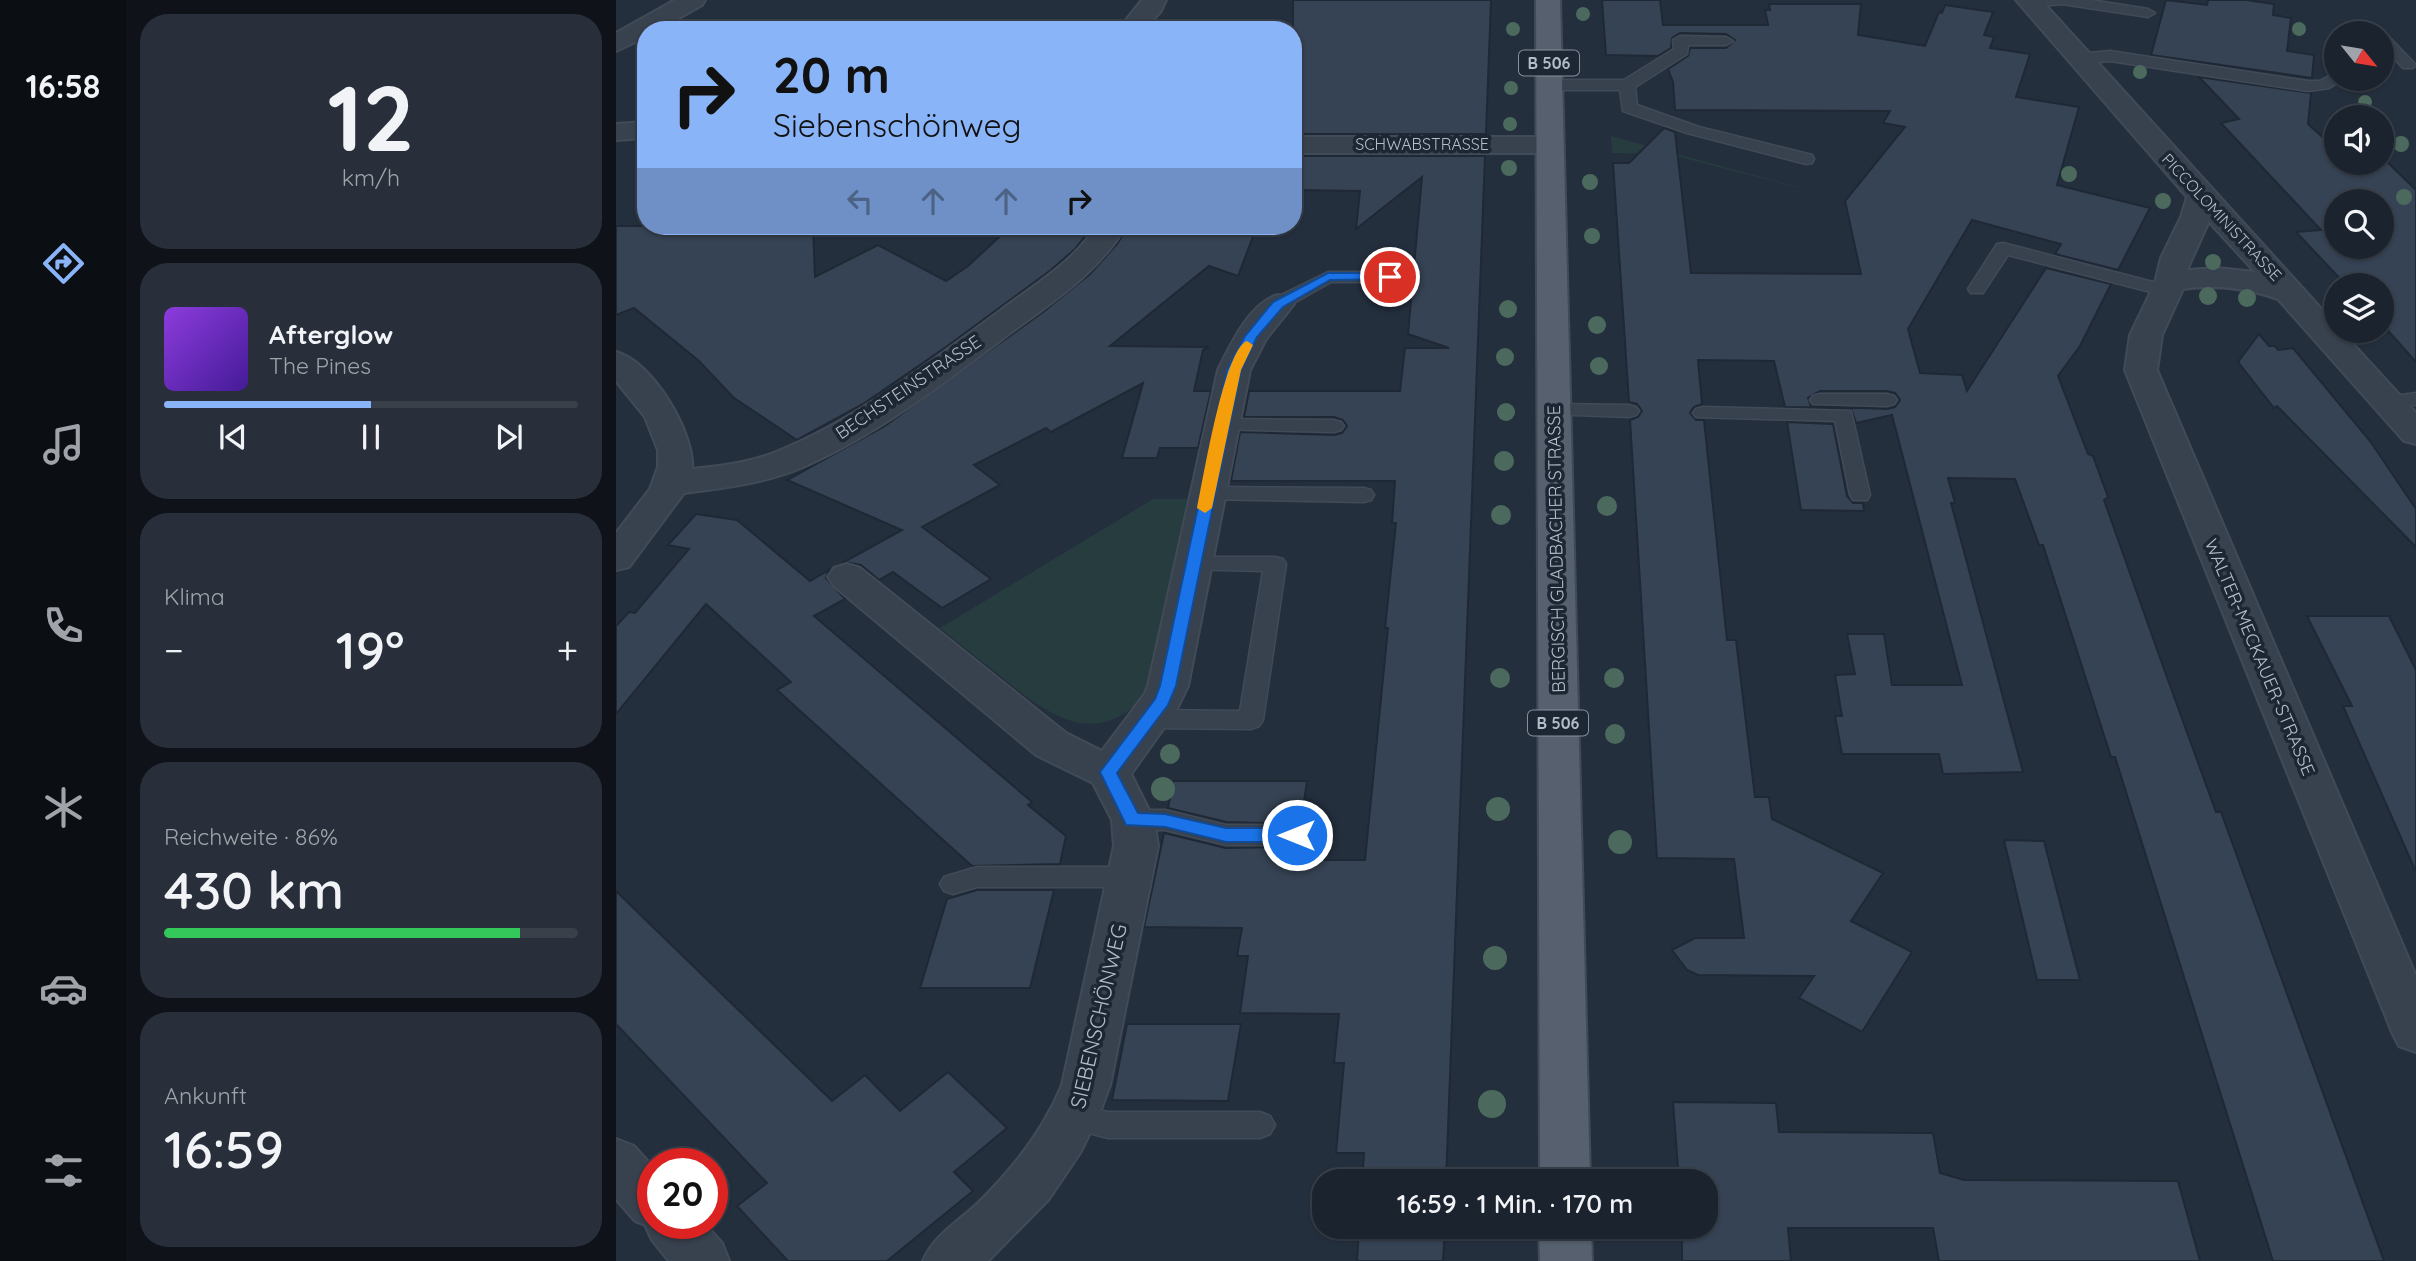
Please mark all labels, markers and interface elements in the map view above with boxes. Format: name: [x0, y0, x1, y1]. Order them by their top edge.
north arrow: [2324, 21, 2394, 91]
map controls: [2324, 21, 2394, 343]
text: 20 m: [773, 44, 890, 105]
icon: right: [658, 49, 749, 140]
road number: B 506: [1519, 50, 1579, 76]
text: 12: [327, 60, 415, 174]
text: 16:58: [26, 66, 100, 106]
text: Siebenschönweg: [773, 105, 1021, 145]
button: sound: [2324, 105, 2394, 175]
street label: SCHWABSTRASSE: [1355, 134, 1489, 154]
street label: PICCOLOMINISTRASSE: [2158, 149, 2286, 285]
text: km/h: [342, 163, 400, 192]
icon: left: [841, 182, 879, 220]
icon: ahead: [914, 182, 952, 220]
icon: ahead: [987, 182, 1025, 220]
icon: right: [1060, 182, 1098, 220]
button: search: [2324, 189, 2394, 259]
icon: directions: [39, 239, 88, 288]
pin: [1360, 247, 1420, 307]
icon: arrive: [1371, 258, 1409, 296]
button: layers: [2324, 273, 2394, 343]
text: Afterglow: [269, 318, 393, 351]
street label: BECHSTEINSTRASSE: [831, 330, 985, 444]
text: The Pines: [269, 351, 371, 380]
street label: BERGISCH GLADBACHER STRASSE: [1542, 405, 1570, 693]
icon: previous: [214, 418, 252, 456]
icon: pause: [352, 418, 390, 456]
icon: next: [490, 418, 528, 456]
icon: music: [39, 420, 88, 469]
street label: WALTER-MECKAUER-STRASSE: [2200, 535, 2320, 779]
text: Klima: [164, 582, 225, 611]
icon: phone: [39, 601, 88, 650]
text: 19°: [336, 617, 405, 682]
text: −: [164, 626, 184, 674]
text: +: [557, 626, 578, 674]
road number: B 506: [1528, 710, 1588, 736]
icon: climate: [39, 783, 88, 832]
position arrow: [1260, 798, 1334, 872]
text: Reichweite · 86%: [164, 822, 338, 851]
text: 430 km: [164, 857, 344, 922]
street label: SIEBENSCHÖNWEG: [1064, 921, 1132, 1111]
icon: car: [39, 964, 88, 1013]
text: Ankunft: [164, 1081, 247, 1110]
text: 16:59: [164, 1116, 284, 1181]
icon: filters: [39, 1146, 88, 1195]
speed limit sign: 20: [637, 1148, 728, 1239]
text: 16:59 · 1 Min. · 170 m: [1397, 1187, 1633, 1220]

